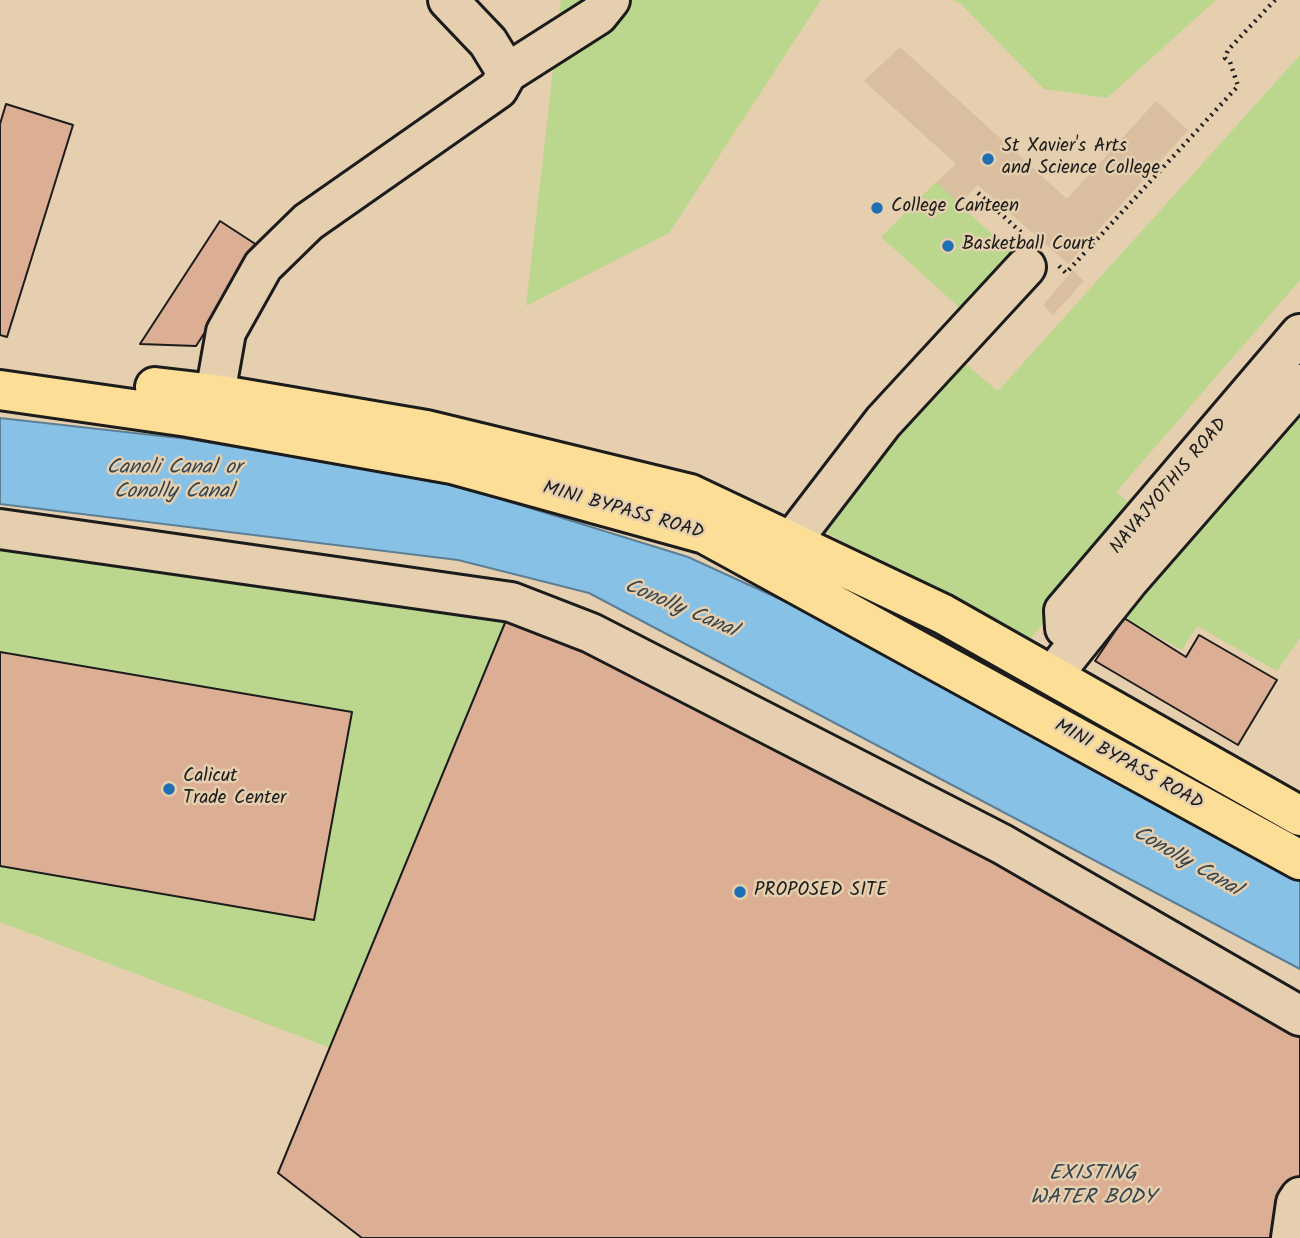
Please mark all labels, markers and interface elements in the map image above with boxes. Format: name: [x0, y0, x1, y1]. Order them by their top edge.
place label: St Xavier's Arts and Science College: [1002, 137, 1160, 181]
marker: St Xavier's Arts and Science College: [980, 151, 996, 167]
place label: College Canteen: [891, 197, 1019, 219]
marker: College Canteen: [869, 200, 885, 216]
place label: Basketball Court: [962, 235, 1095, 257]
marker: Basketball Court: [940, 238, 956, 254]
street label: NAVAJYOTHIS ROAD: [1106, 414, 1234, 560]
water label: Canoli Canal or Conolly Canal: [106, 456, 242, 506]
street label: MINI BYPASS ROAD: [540, 478, 706, 546]
water label: Conolly Canal: [620, 575, 740, 645]
street label: MINI BYPASS ROAD: [1050, 716, 1206, 816]
place label: Calicut Trade Center: [183, 767, 286, 811]
marker: Calicut Trade Center: [161, 781, 177, 797]
water label: Conolly Canal: [1128, 822, 1244, 904]
place label: PROPOSED SITE: [754, 881, 887, 903]
marker: PROPOSED SITE: [732, 884, 748, 900]
water label: EXISTING WATER BODY: [1030, 1162, 1156, 1212]

